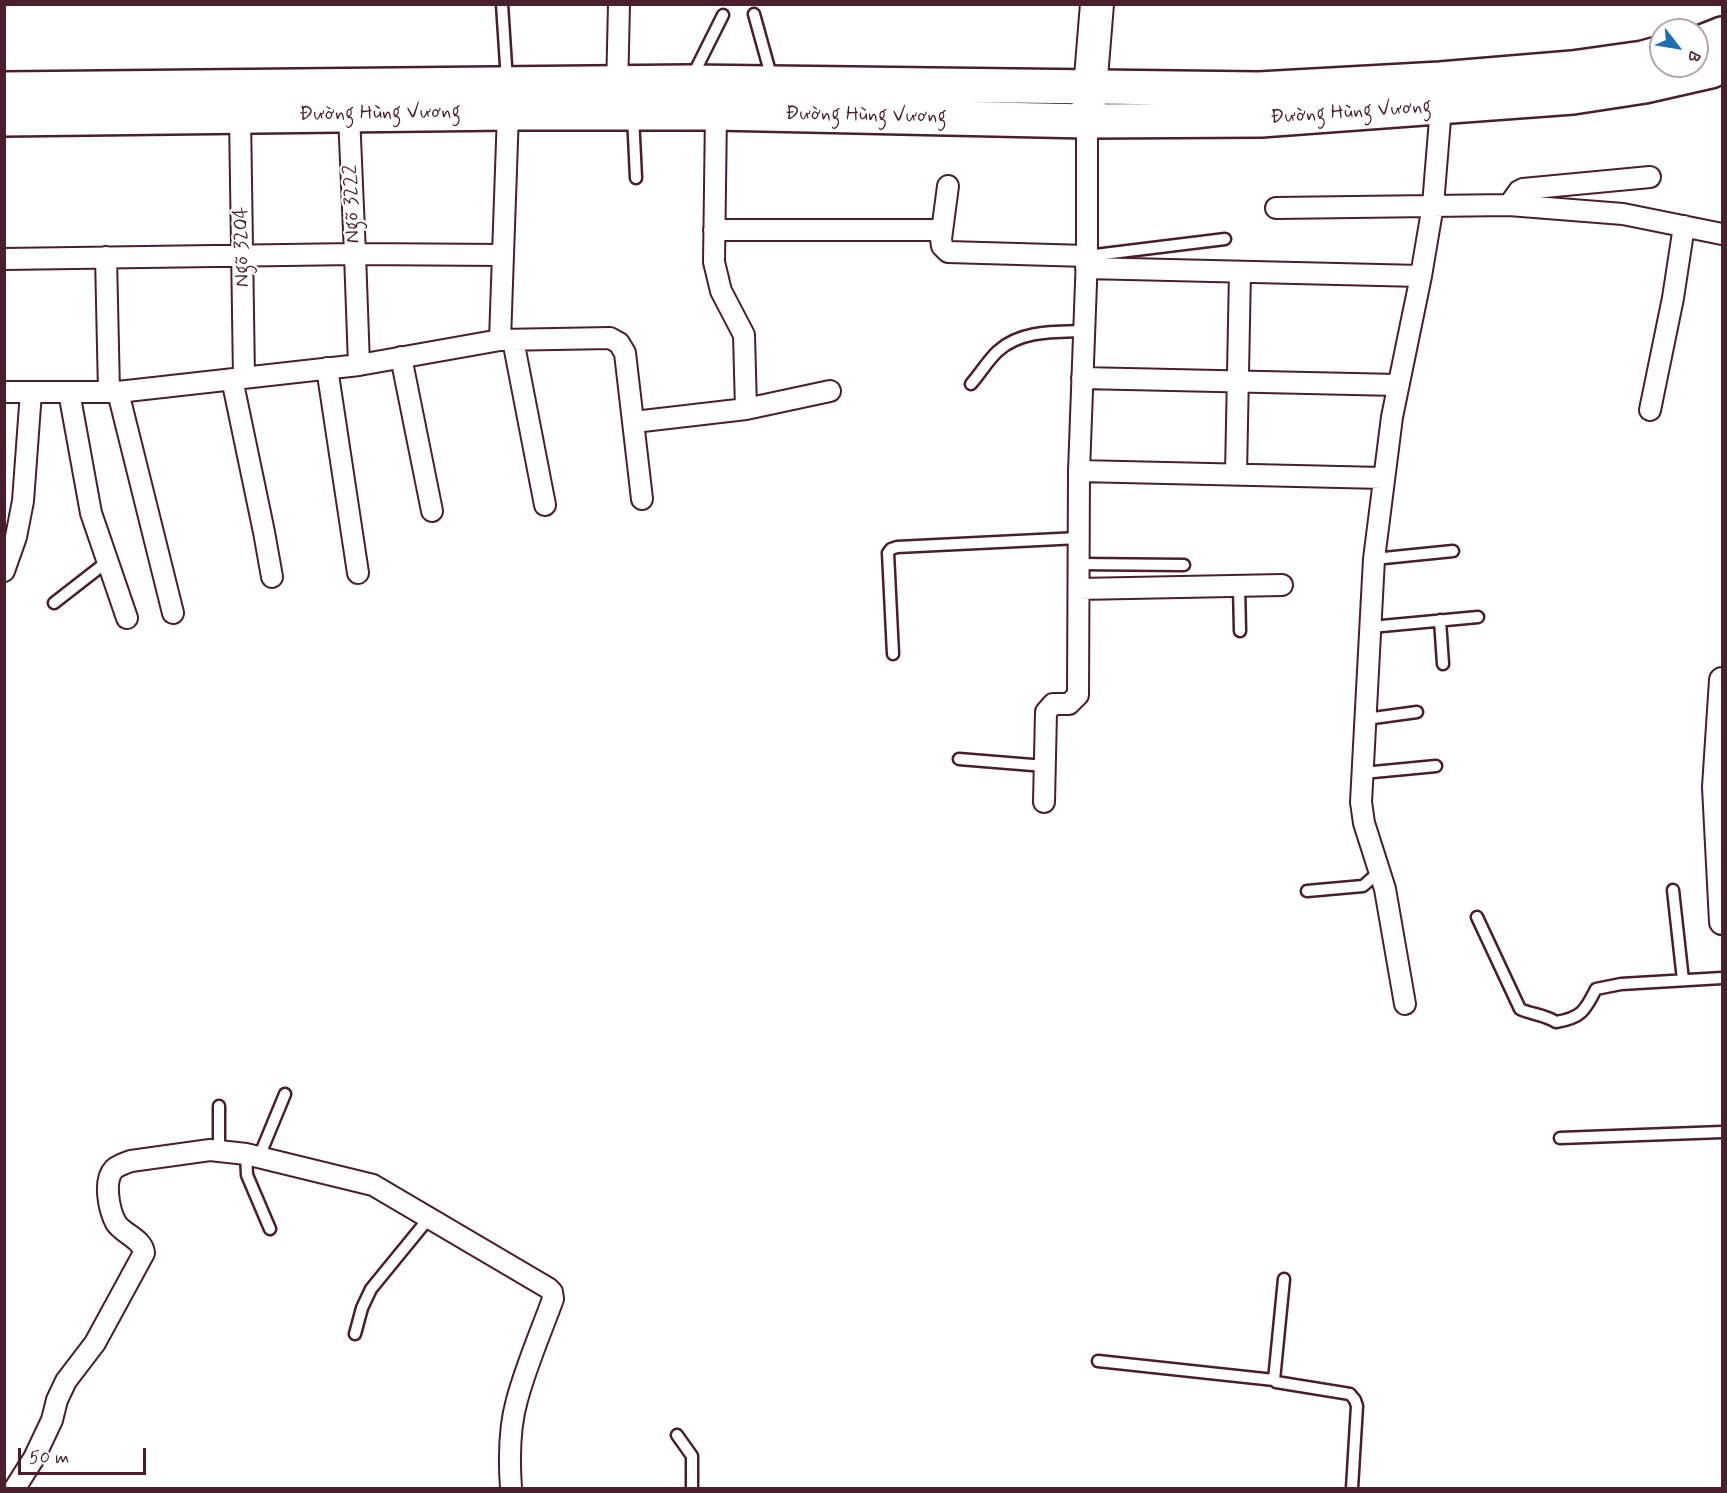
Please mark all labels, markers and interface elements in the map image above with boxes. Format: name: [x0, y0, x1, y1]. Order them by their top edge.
north arrow: [1649, 18, 1709, 78]
text: B: [1682, 47, 1705, 66]
street label: Đường Hùng Vương: [1270, 95, 1432, 131]
street label: Đường Hùng Vương: [299, 101, 461, 127]
street label: Đường Hùng Vương: [785, 103, 947, 129]
street label: Ngõ 3222: [340, 164, 366, 244]
street label: Ngõ 3204: [230, 206, 256, 288]
scale bar: [21, 1436, 148, 1474]
text: 50 m: [29, 1446, 69, 1470]

